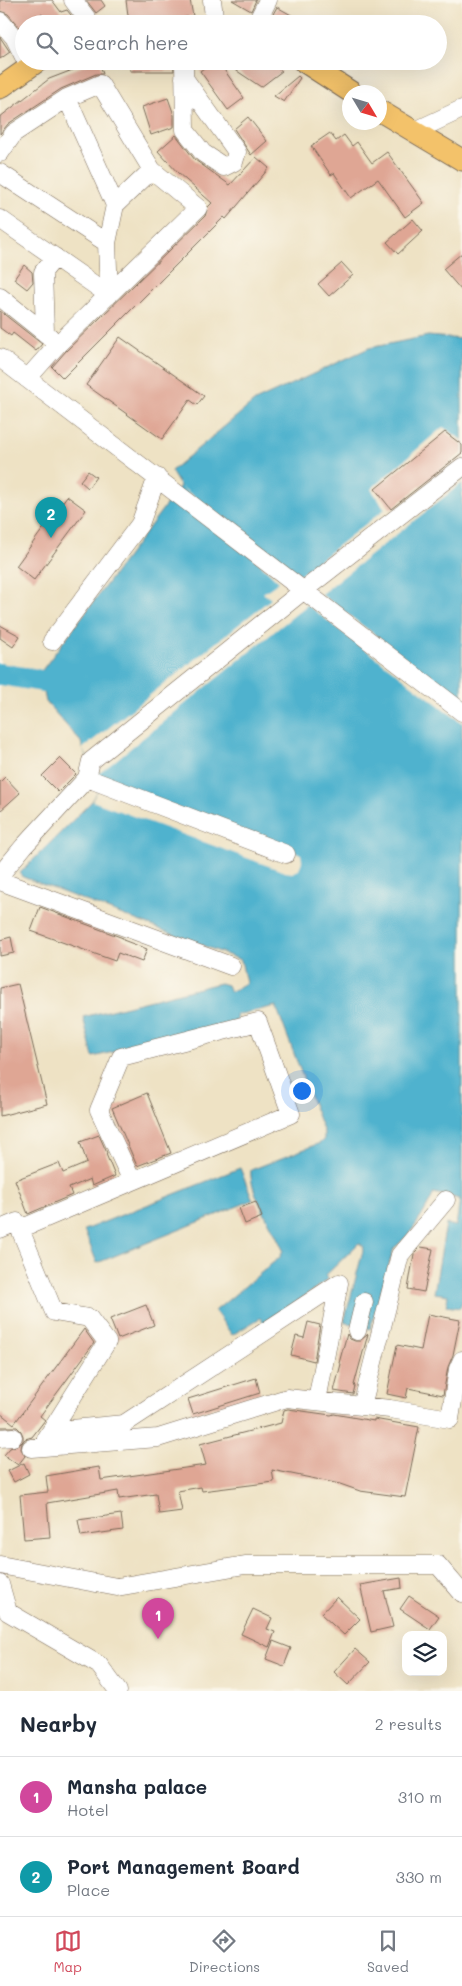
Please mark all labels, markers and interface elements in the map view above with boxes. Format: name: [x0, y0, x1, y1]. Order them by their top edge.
search box: [15, 15, 447, 70]
icon: search: [33, 29, 61, 57]
text: Search here: [73, 30, 189, 55]
north arrow: [342, 85, 387, 130]
pin: 2: [35, 497, 67, 538]
your location: [289, 1078, 315, 1104]
pin: 1: [142, 1598, 174, 1639]
map controls: [402, 1631, 447, 1676]
button: layers: [402, 1631, 447, 1676]
text: Nearby: [20, 1710, 97, 1737]
text: 2 results: [375, 1713, 442, 1734]
text: Mansha palace: [67, 1774, 207, 1799]
text: 1: [32, 1786, 40, 1807]
text: 310 m: [398, 1786, 442, 1807]
text: Hotel: [67, 1799, 109, 1820]
text: Port Management Board: [67, 1854, 299, 1879]
text: 2: [32, 1866, 40, 1887]
text: 330 m: [396, 1866, 442, 1887]
text: Place: [67, 1879, 110, 1900]
tab: Map: [53, 1927, 82, 1976]
tab: Directions: [189, 1927, 260, 1976]
tab: Saved: [367, 1927, 409, 1976]

